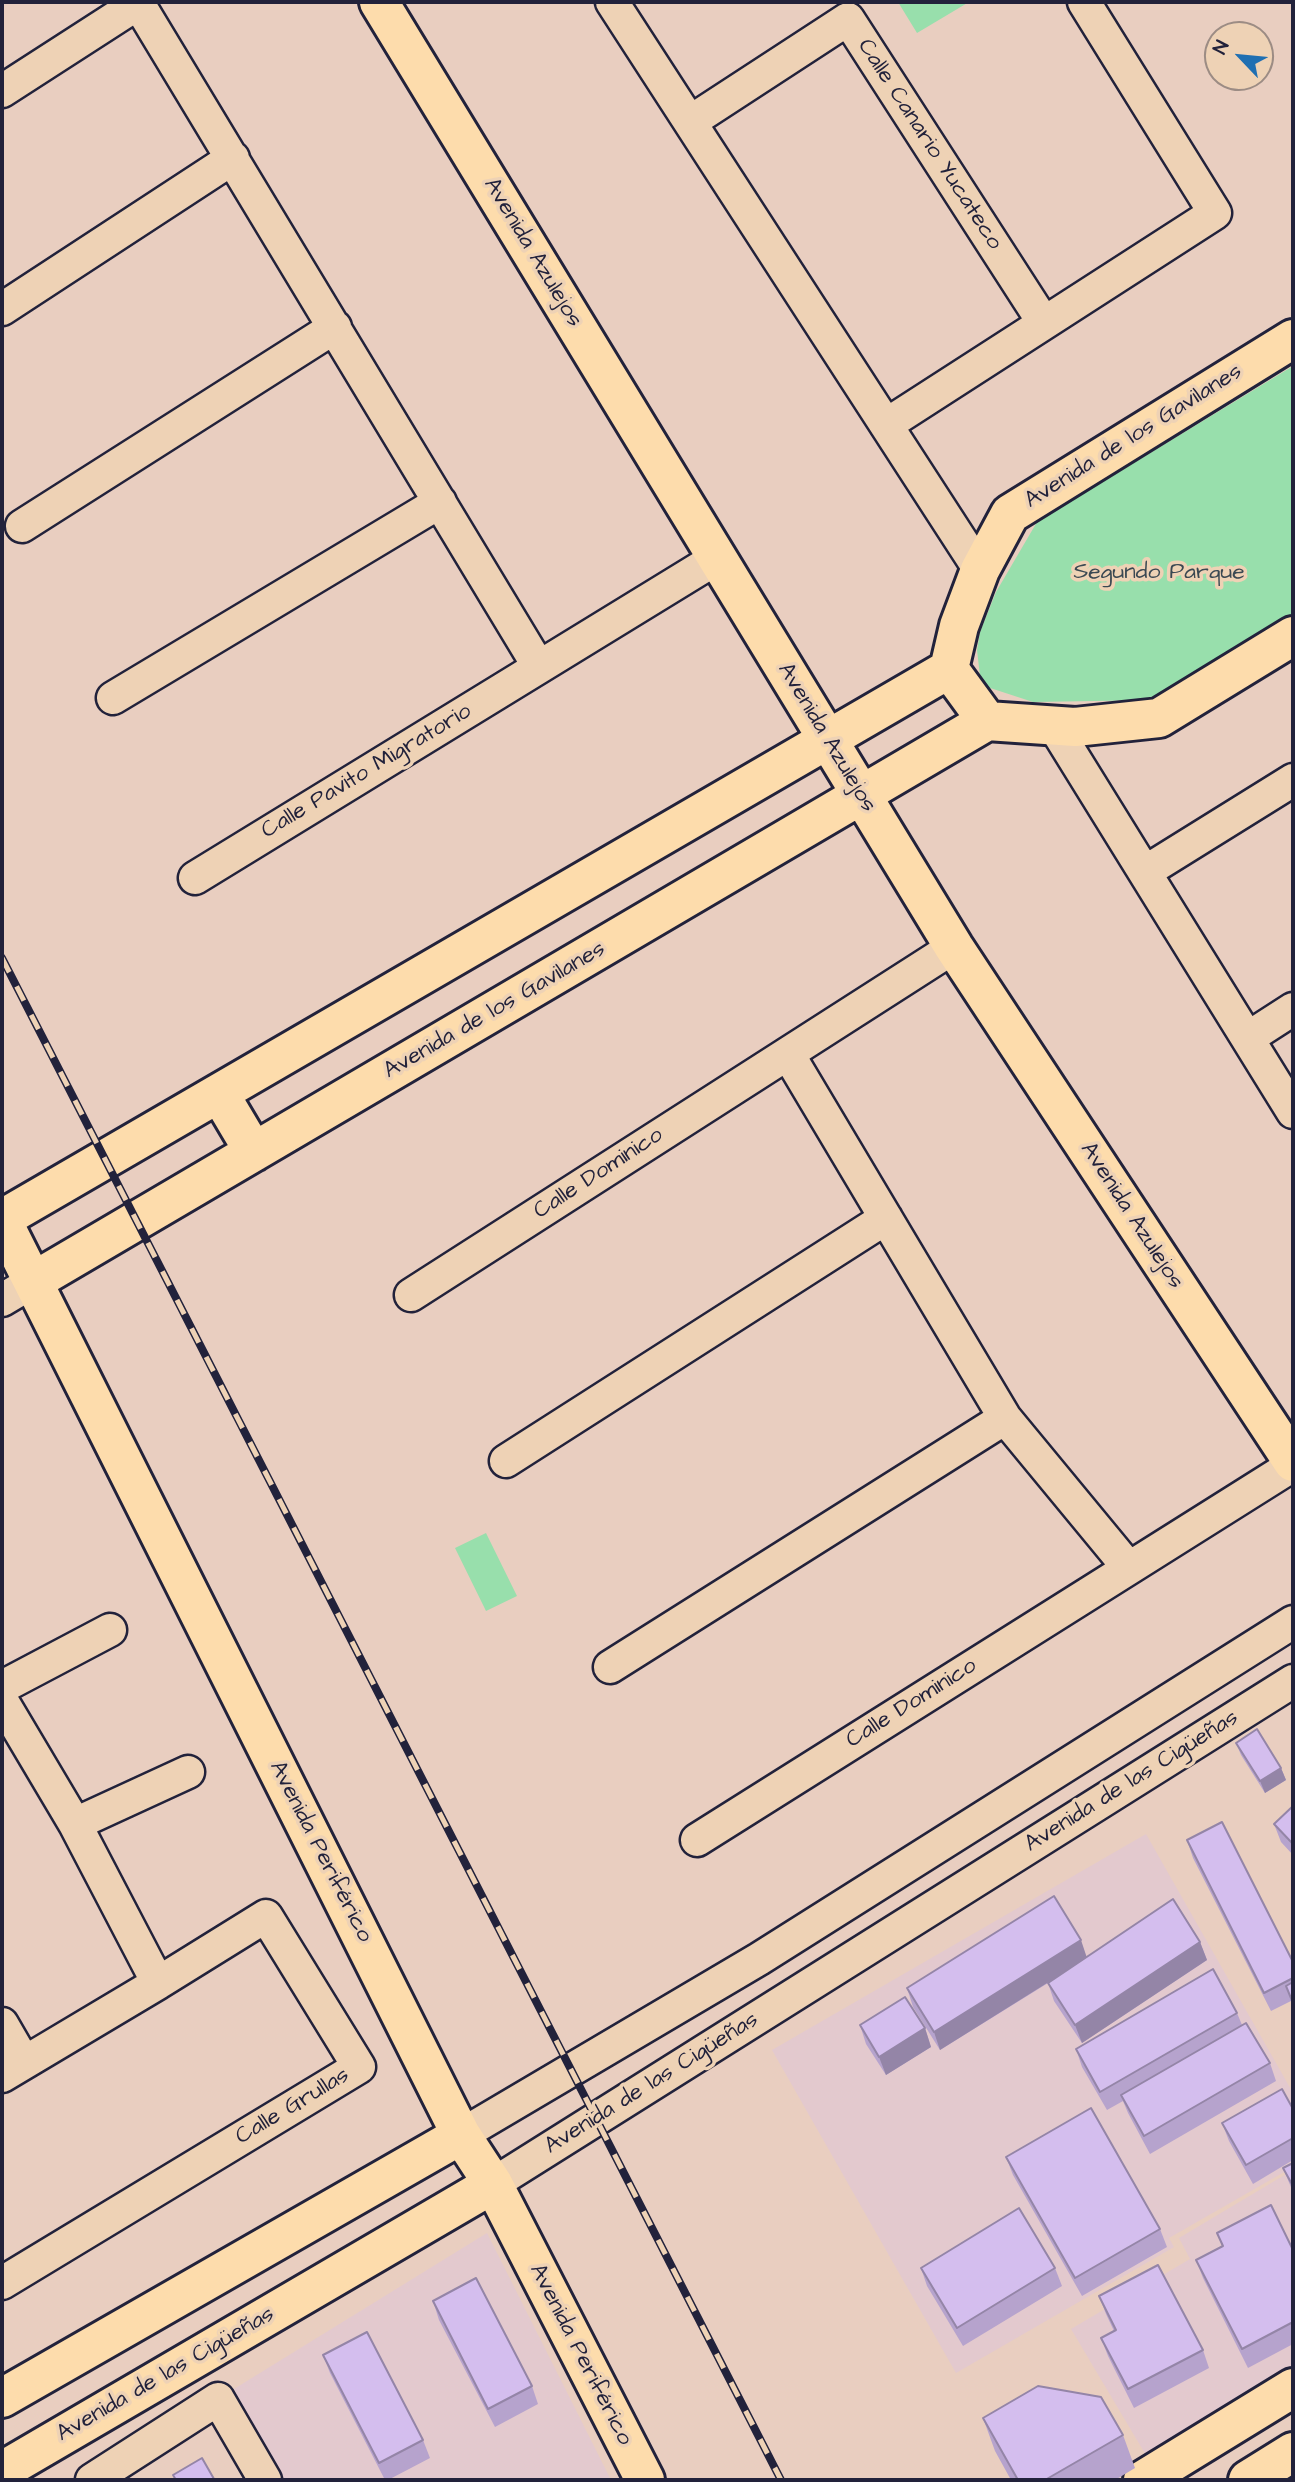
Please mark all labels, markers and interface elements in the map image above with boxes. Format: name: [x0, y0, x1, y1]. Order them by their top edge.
north arrow: [1204, 21, 1274, 91]
street label: Calle Canario Yucateco: [850, 34, 1008, 256]
text: N: [1207, 36, 1236, 59]
street label: Avenida Azulejos: [477, 173, 587, 333]
street label: Avenida de los Gavilanes: [1020, 359, 1248, 515]
park label: Segundo Parque: [1073, 559, 1245, 587]
street label: Avenida Azulejos: [771, 658, 881, 818]
street label: Calle Pavito Migratorio: [257, 698, 477, 846]
street label: Avenida de los Gavilanes: [379, 936, 611, 1086]
street label: Calle Dominico: [529, 1122, 669, 1226]
street label: Avenida Azulejos: [1073, 1138, 1189, 1294]
street label: Calle Dominico: [842, 1653, 982, 1755]
street label: Avenida de las Cigüeñas: [1020, 1705, 1244, 1859]
street label: Avenida Periférico: [262, 1757, 378, 1947]
street label: Avenida de las Cigüeñas: [540, 2007, 764, 2161]
street label: Calle Grullas: [231, 2062, 355, 2152]
street label: Avenida Periférico: [522, 2260, 638, 2450]
street label: Avenida de las Cigüeñas: [52, 2301, 280, 2449]

